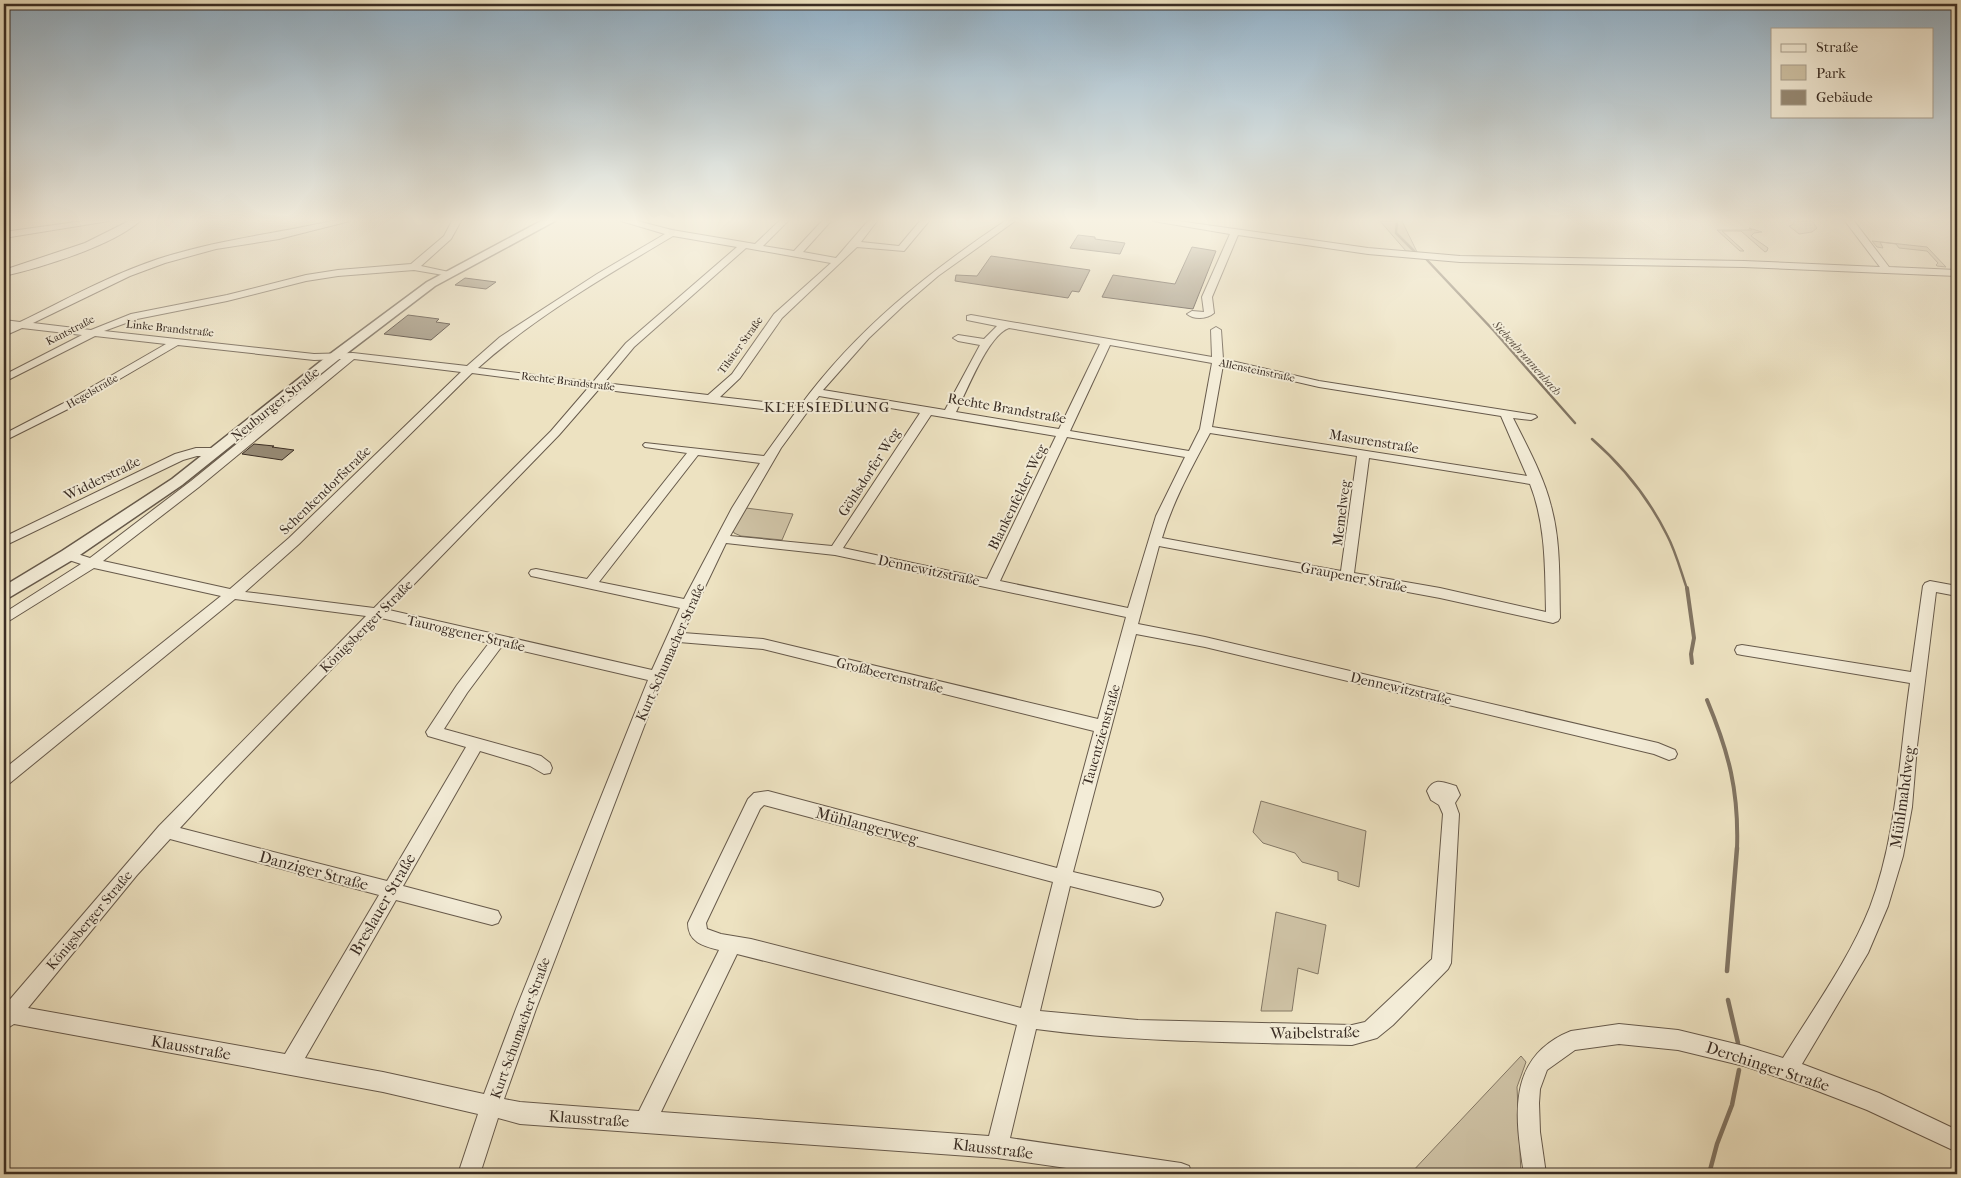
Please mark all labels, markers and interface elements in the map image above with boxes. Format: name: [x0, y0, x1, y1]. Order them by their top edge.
legend: [1771, 28, 1934, 118]
text: Straße: [1816, 38, 1859, 56]
text: Park: [1816, 64, 1846, 82]
text: Gebäude: [1816, 88, 1873, 106]
street label: Kantstraße: [44, 312, 97, 348]
street label: Tilsiter Straße: [715, 314, 766, 377]
street label: Linke Brandstraße: [125, 317, 215, 340]
water label: Siebenbrunnenbach: [1489, 317, 1564, 398]
street label: Allensteinstraße: [1217, 356, 1297, 385]
street label: Neuburger Straße: [228, 364, 323, 445]
street label: Rechte Brandstraße: [520, 369, 616, 394]
street label: Hegelstraße: [64, 371, 121, 411]
street label: Rechte Brandstraße: [946, 390, 1068, 427]
district label: KLEESIEDLUNG: [764, 398, 890, 416]
street label: Göhlsdorfer Weg: [835, 424, 905, 520]
street label: Masurenstraße: [1328, 426, 1420, 457]
street label: Blankenfelder Weg: [985, 441, 1051, 553]
street label: Schenkendorfstraße: [276, 442, 375, 538]
street label: Widderstraße: [60, 453, 143, 505]
street label: Memelweg: [1329, 479, 1354, 547]
street label: Dennewitzstraße: [877, 551, 981, 590]
street label: Graupener Straße: [1299, 559, 1409, 596]
street label: Königsberger Straße: [316, 576, 416, 676]
street label: Kurt-Schumacher-Straße: [632, 581, 709, 724]
street label: Tauroggener Straße: [405, 612, 527, 655]
street label: Großbeerenstraße: [835, 654, 945, 697]
street label: Dennewitzstraße: [1349, 669, 1453, 708]
street label: Tauentzienstraße: [1079, 682, 1124, 788]
street label: Mühlmahdweg: [1886, 744, 1919, 849]
street label: Mühlangerweg: [814, 803, 920, 848]
street label: Danziger Straße: [257, 847, 371, 894]
street label: Breslauer Straße: [346, 850, 419, 959]
street label: Königsberger Straße: [43, 867, 136, 974]
street label: Kurt-Schumacher-Straße: [487, 955, 554, 1101]
street label: Waibelstraße: [1269, 1022, 1360, 1043]
street label: Klausstraße: [149, 1031, 232, 1064]
street label: Derchinger Straße: [1704, 1038, 1832, 1095]
street label: Klausstraße: [548, 1106, 630, 1131]
street label: Klausstraße: [952, 1134, 1034, 1163]

